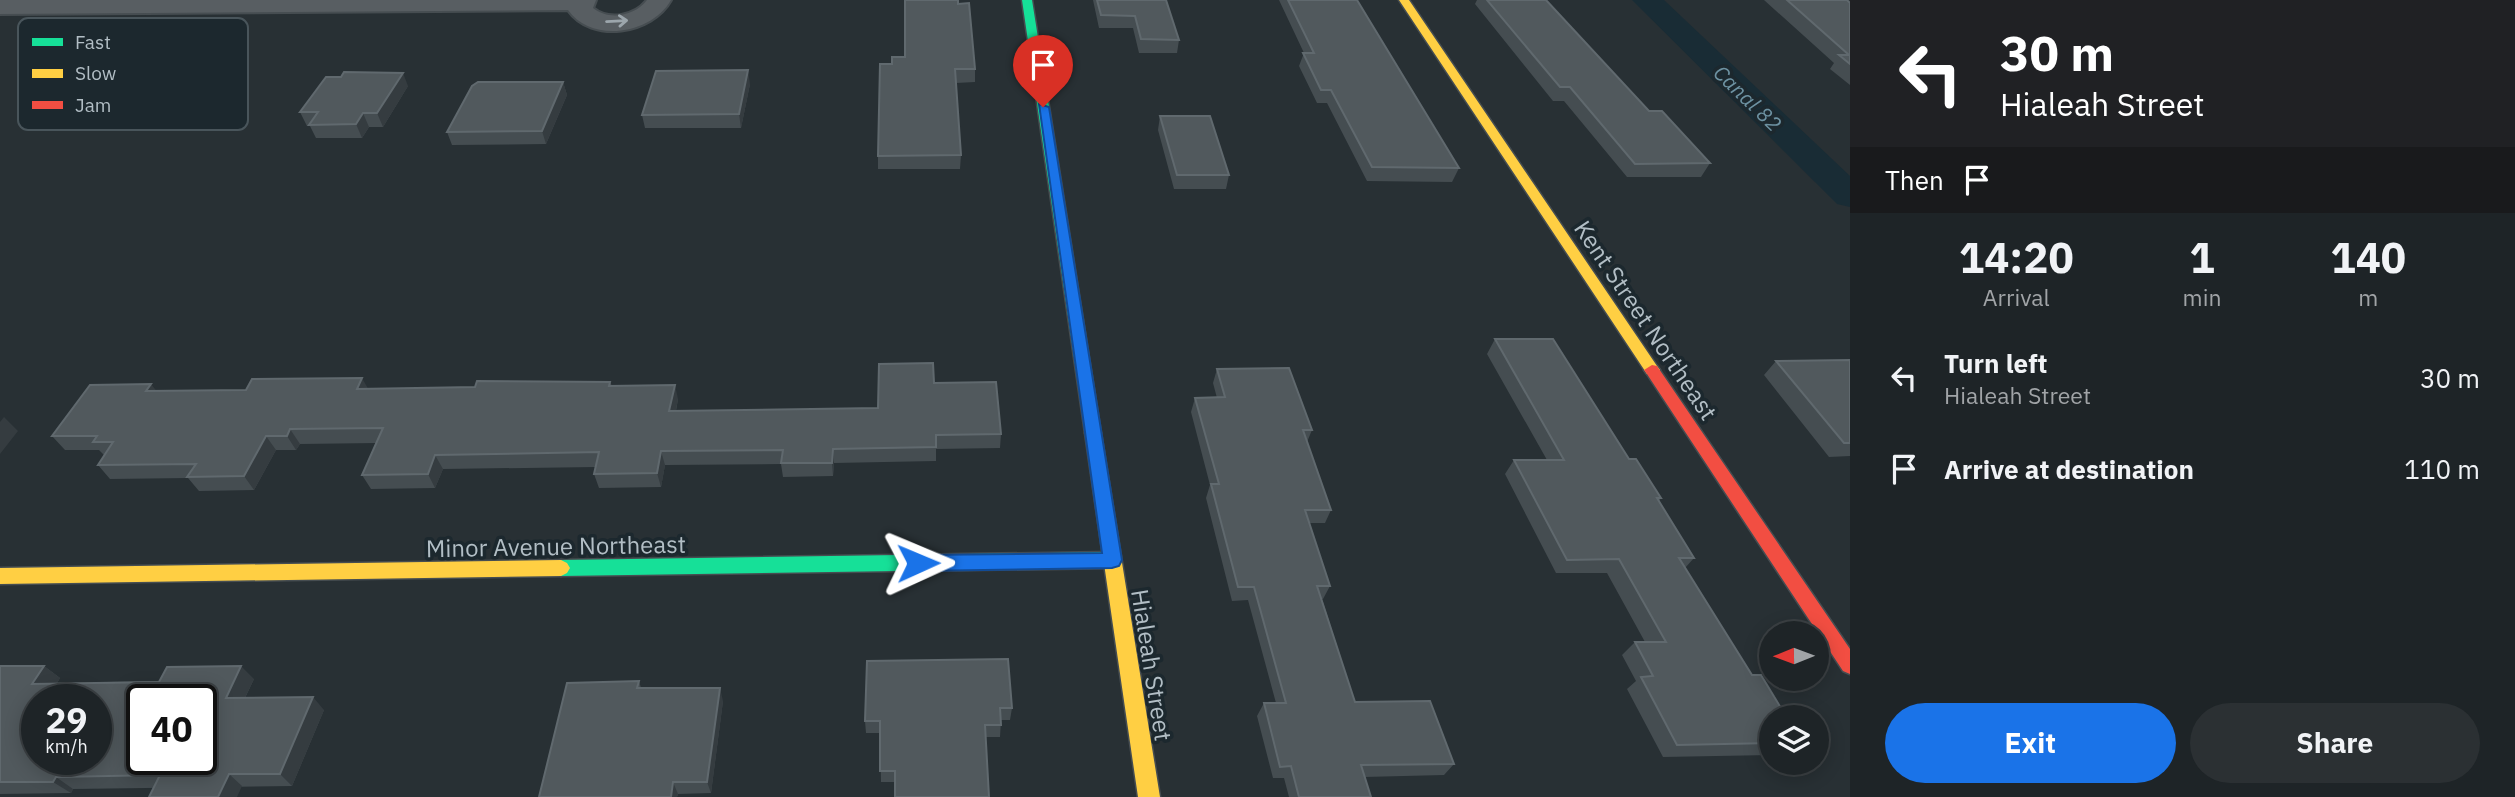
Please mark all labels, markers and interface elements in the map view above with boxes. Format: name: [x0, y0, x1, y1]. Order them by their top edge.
one-way arrow: [605, 14, 627, 27]
legend: [18, 18, 248, 130]
text: 30 m: [2000, 21, 2114, 84]
icon: left: [1885, 28, 1976, 119]
text: Fast: [75, 30, 111, 54]
pin: [1013, 35, 1073, 107]
icon: arrive: [1024, 46, 1062, 84]
water label: Canal 82: [1708, 59, 1788, 137]
text: Slow: [75, 61, 116, 85]
text: Hialeah Street: [2000, 83, 2205, 125]
text: Jam: [75, 93, 111, 117]
icon: arrive: [1958, 161, 1996, 199]
text: Then: [1885, 163, 1944, 197]
street label: Kent Street Northeast: [1567, 214, 1725, 426]
text: 14:20: [1959, 230, 2074, 285]
text: 1: [2189, 230, 2215, 285]
text: 140: [2330, 230, 2406, 285]
text: Arrival: [1983, 282, 2050, 312]
text: min: [2183, 282, 2221, 312]
text: m: [2358, 282, 2378, 312]
text: Turn left: [1944, 346, 2047, 380]
icon: left: [1885, 359, 1923, 397]
text: 30 m: [2420, 361, 2480, 395]
text: Hialeah Street: [1944, 380, 2091, 410]
icon: arrive: [1885, 450, 1923, 488]
text: Arrive at destination: [1944, 452, 2194, 486]
text: 110 m: [2404, 452, 2480, 486]
position arrow: [881, 526, 955, 600]
street label: Minor Avenue Northeast: [426, 528, 686, 564]
street label: Hialeah Street: [1124, 587, 1180, 743]
north arrow: [1759, 621, 1829, 691]
map controls: [1759, 621, 1829, 775]
speed limit sign: 40: [126, 684, 217, 775]
text: 29: [45, 697, 88, 743]
button: Exit: [1885, 703, 2176, 783]
button: Share: [2190, 703, 2480, 783]
button: layers: [1759, 705, 1829, 775]
text: km/h: [45, 735, 88, 758]

